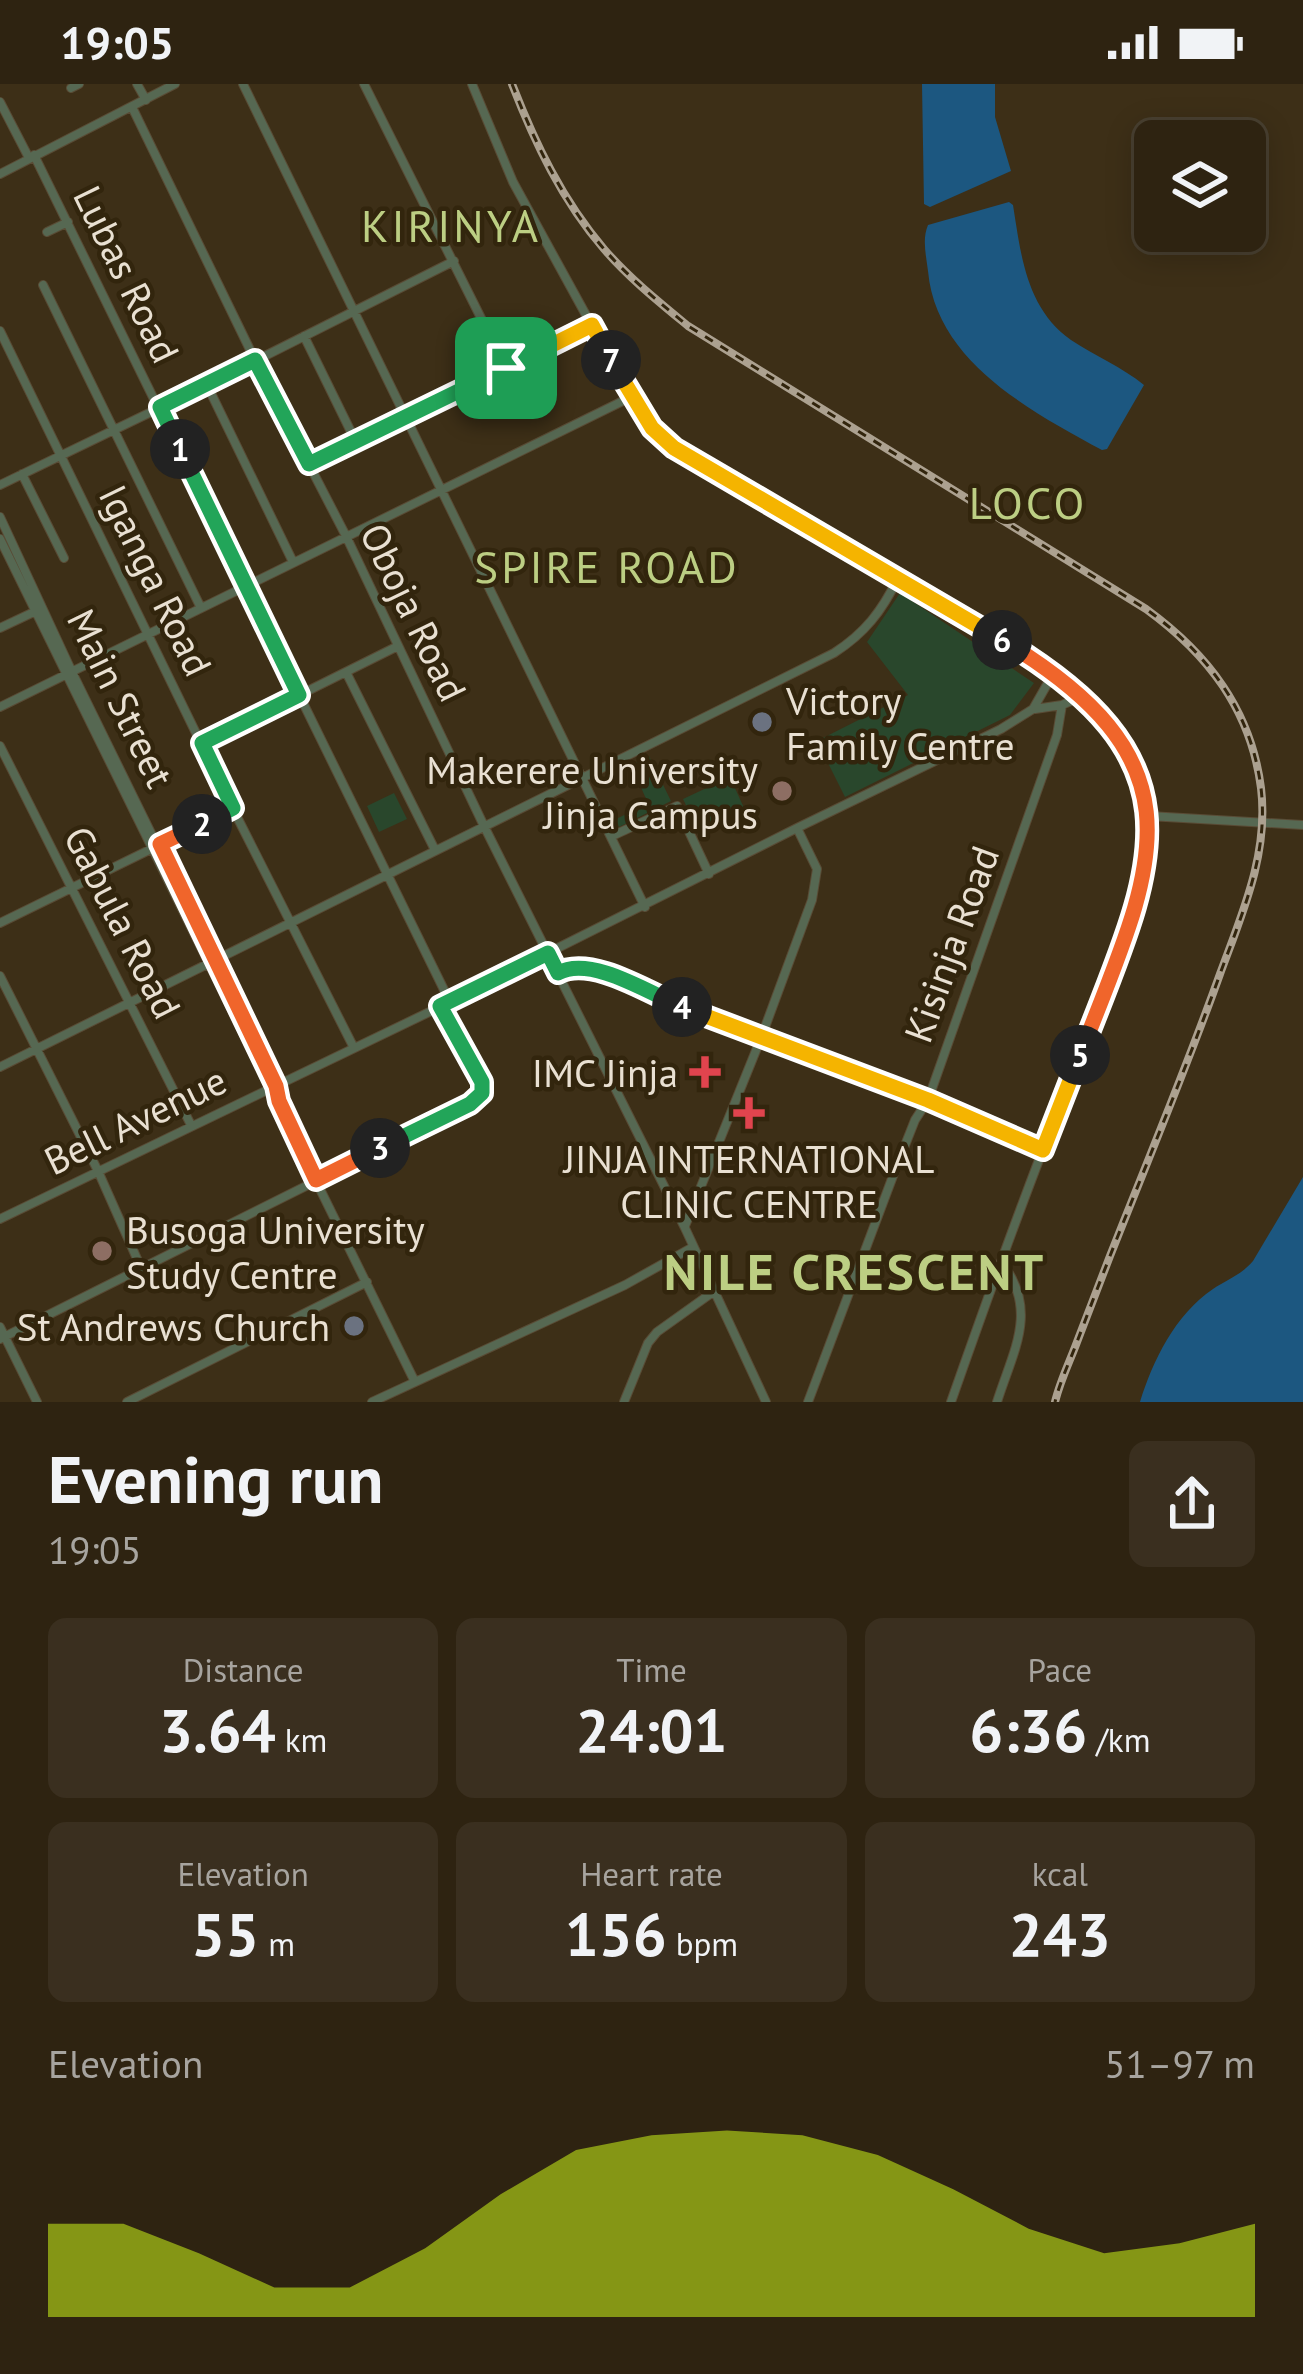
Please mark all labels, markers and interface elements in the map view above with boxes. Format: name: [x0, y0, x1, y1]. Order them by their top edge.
text: 19:05: [60, 13, 174, 71]
map controls: [1134, 120, 1266, 252]
button: layers: [1134, 120, 1266, 252]
street label: Lubas Road: [62, 177, 192, 371]
district label: KIRINYA: [361, 196, 541, 254]
pin: [455, 317, 557, 419]
pin: 7: [581, 330, 641, 390]
icon: arrive: [473, 335, 539, 401]
text: 7: [602, 338, 620, 381]
pin: 1: [150, 419, 210, 479]
text: 1: [171, 427, 189, 470]
district label: LOCO: [969, 473, 1087, 531]
street label: Iganga Road: [88, 476, 224, 684]
street label: Oboja Road: [349, 515, 479, 709]
district label: SPIRE ROAD: [474, 537, 740, 595]
street label: Main Street: [56, 601, 186, 795]
pin: 6: [972, 610, 1032, 670]
text: 6: [993, 618, 1011, 661]
place label: Victory Family Centre: [785, 675, 1015, 771]
marker: Victory Family Centre: [749, 709, 775, 735]
place label: Makerere University Jinja Campus: [426, 744, 758, 840]
marker: Makerere University Jinja Campus: [769, 778, 795, 804]
pin: 2: [172, 794, 232, 854]
text: 2: [193, 802, 211, 845]
street label: Gabula Road: [53, 817, 193, 1027]
street label: Kisinja Road: [892, 839, 1010, 1049]
pin: 4: [652, 977, 712, 1037]
text: 4: [673, 985, 691, 1028]
pin: 5: [1050, 1025, 1110, 1085]
text: 5: [1071, 1033, 1089, 1076]
place label: IMC Jinja: [532, 1047, 678, 1098]
street label: Bell Avenue: [36, 1054, 234, 1186]
marker: IMC Jinja: [689, 1056, 721, 1088]
marker: JINJA INTERNATIONAL CLINIC CENTRE: [733, 1097, 765, 1129]
pin: 3: [350, 1118, 410, 1178]
text: 3: [371, 1126, 389, 1169]
place label: JINJA INTERNATIONAL CLINIC CENTRE: [562, 1133, 934, 1229]
place label: Busoga University Study Centre: [126, 1204, 425, 1300]
marker: Busoga University Study Centre: [89, 1238, 115, 1264]
district label: NILE CRESCENT: [664, 1238, 1046, 1304]
place label: St Andrews Church: [17, 1301, 330, 1352]
marker: St Andrews Church: [341, 1313, 367, 1339]
text: Evening run: [48, 1436, 383, 1521]
button: share: [1129, 1441, 1255, 1567]
text: 19:05: [48, 1524, 142, 1575]
text: Distance: [183, 1648, 304, 1691]
text: Time: [616, 1648, 687, 1691]
text: Pace: [1028, 1648, 1092, 1691]
text: 3.64: [159, 1691, 276, 1769]
text: 24:01: [575, 1691, 728, 1769]
text: 6:36: [969, 1691, 1087, 1769]
text: km: [276, 1718, 327, 1761]
text: /km: [1087, 1718, 1150, 1761]
text: Elevation: [177, 1852, 309, 1895]
text: Heart rate: [580, 1852, 723, 1895]
text: kcal: [1032, 1852, 1088, 1895]
text: 55: [191, 1895, 259, 1973]
text: 156: [565, 1895, 667, 1973]
text: 243: [1009, 1895, 1111, 1973]
text: m: [259, 1922, 295, 1965]
text: bpm: [667, 1922, 738, 1965]
text: Elevation: [48, 2038, 203, 2089]
text: 51–97 m: [1104, 2038, 1255, 2089]

